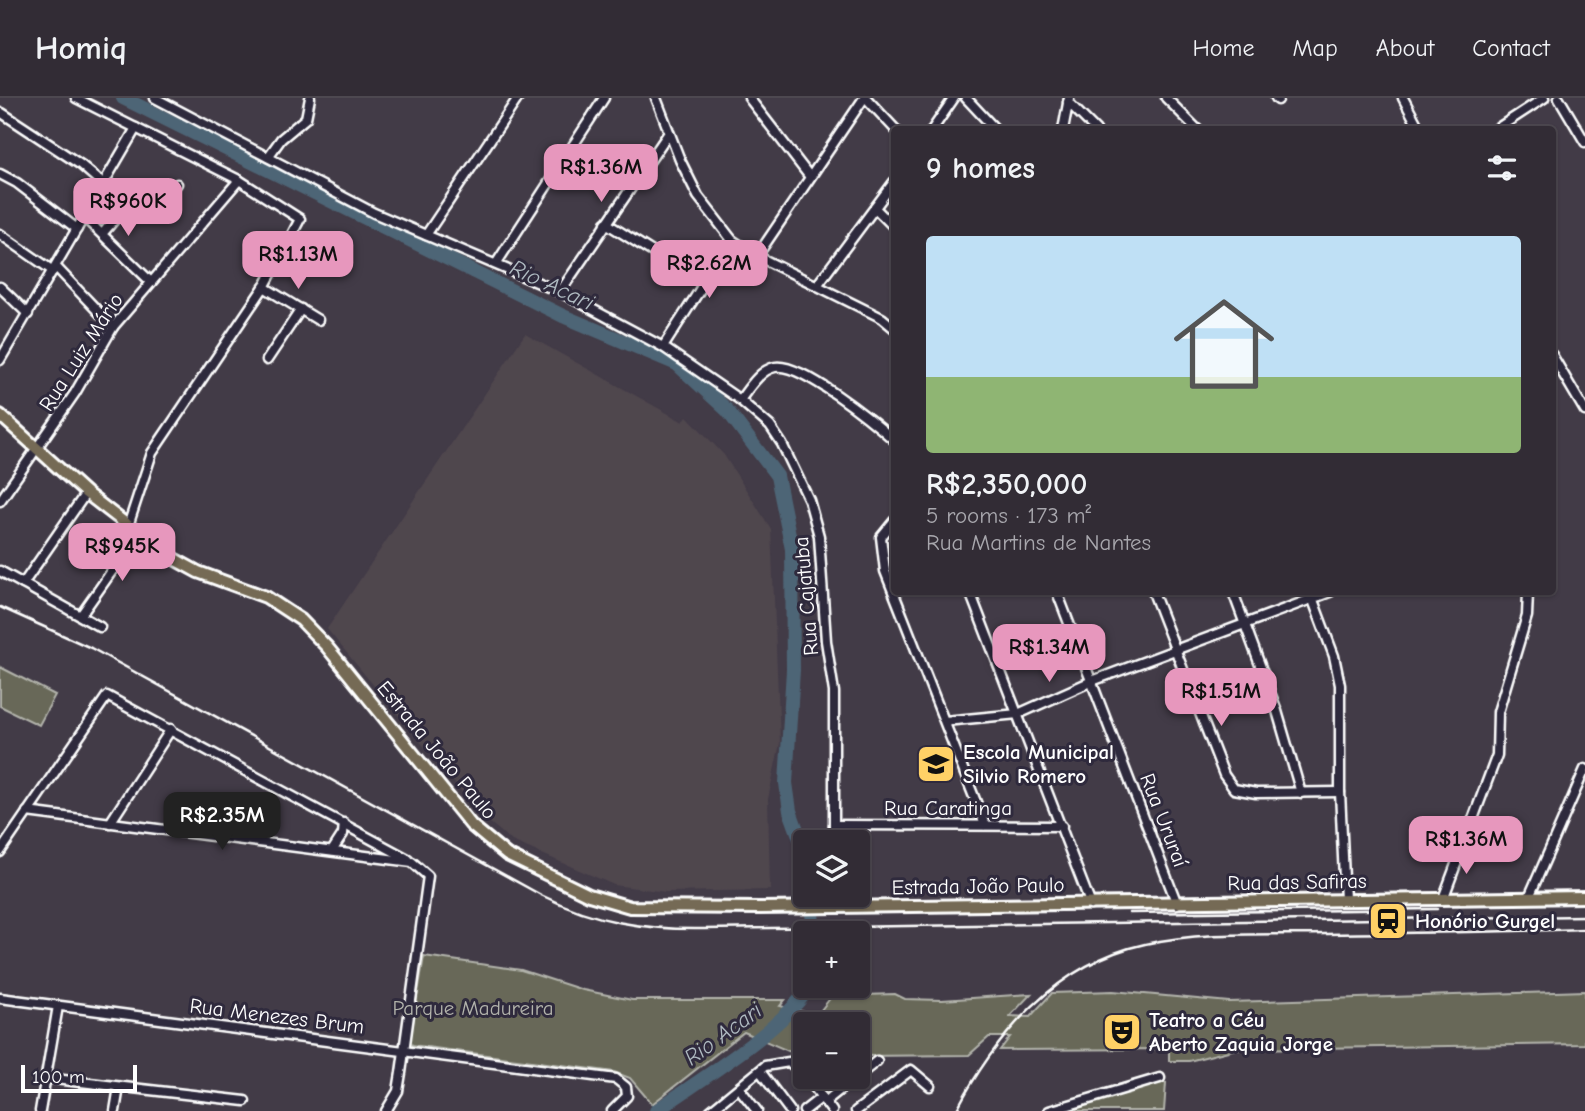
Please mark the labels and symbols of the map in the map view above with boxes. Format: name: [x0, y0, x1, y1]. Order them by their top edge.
pin: R$1.36M: [536, 144, 666, 204]
pin: R$960K: [71, 178, 185, 238]
pin: R$1.13M: [233, 232, 363, 291]
pin: R$2.62M: [644, 240, 774, 300]
water label: Rio Acari: [506, 254, 599, 316]
street label: Rua Luiz Mário: [34, 289, 128, 415]
pin: R$945K: [65, 524, 179, 583]
street label: Rua Cajatuba: [789, 535, 823, 657]
pin: R$1.34M: [984, 624, 1114, 684]
pin: R$1.51M: [1156, 668, 1286, 728]
street label: Estrada João Paulo: [372, 676, 502, 824]
place label: Escola Municipal Silvio Romero: [963, 740, 1114, 788]
school or university icon: Escola Municipal Silvio Romero: [915, 743, 957, 785]
street label: Rua Ururaí: [1135, 770, 1193, 870]
pin: R$2.35M: [157, 792, 287, 852]
street label: Rua Caratinga: [884, 796, 1012, 820]
pin: R$1.36M: [1401, 816, 1531, 876]
street label: Rua das Safiras: [1227, 869, 1367, 895]
street label: Estrada João Paulo: [891, 872, 1065, 900]
station icon: Honório Gurgel: [1367, 900, 1409, 942]
place label: Honório Gurgel: [1415, 909, 1555, 933]
street label: Rua Menezes Brum: [188, 993, 366, 1039]
park label: Parque Madureira: [392, 996, 554, 1020]
water label: Rio Acari: [679, 996, 768, 1071]
place label: Teatro a Céu Aberto Zaquia Jorge: [1149, 1008, 1333, 1056]
theatre icon: Teatro a Céu Aberto Zaquia Jorge: [1101, 1011, 1143, 1053]
scale bar: [21, 1062, 136, 1094]

